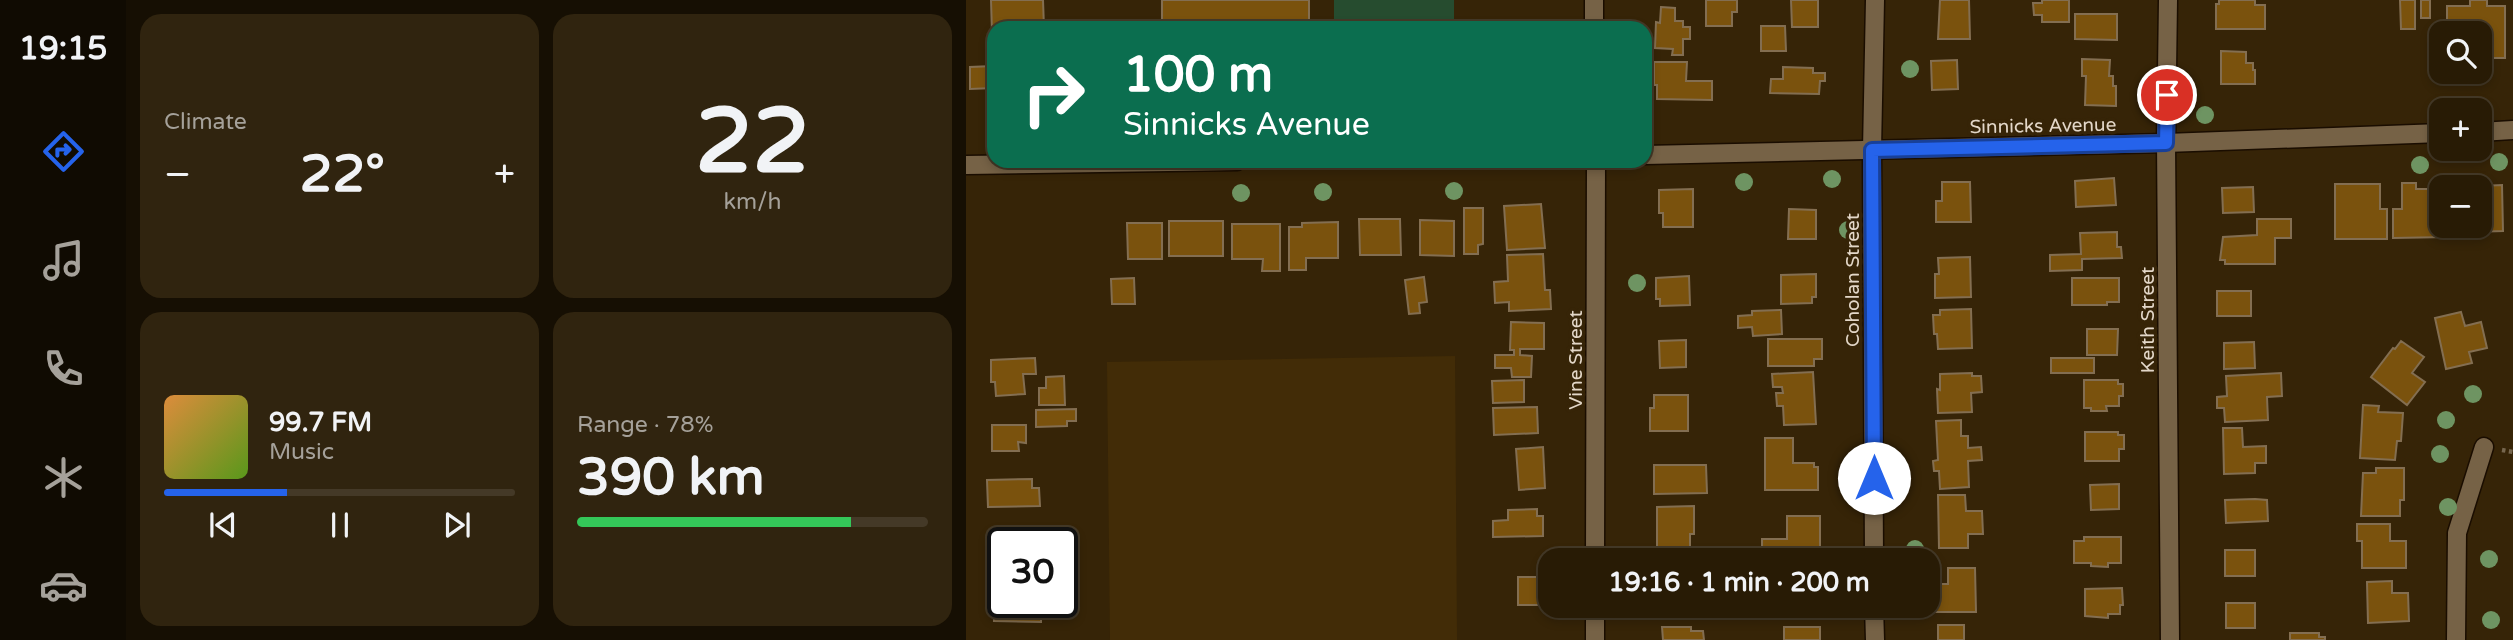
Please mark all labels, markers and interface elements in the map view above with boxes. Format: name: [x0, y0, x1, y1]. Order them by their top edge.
map controls: [2429, 21, 2492, 238]
button: search: [2429, 21, 2492, 84]
text: 19:15: [19, 30, 107, 68]
text: 100 m: [1123, 46, 1273, 105]
icon: right: [1008, 49, 1099, 140]
pin: [2137, 65, 2197, 125]
icon: arrive: [2148, 76, 2186, 114]
text: 22: [695, 87, 810, 197]
button: +: [2429, 98, 2492, 161]
text: Sinnicks Avenue: [1123, 106, 1370, 144]
text: Climate: [164, 108, 247, 136]
street label: Sinnicks Avenue: [1970, 114, 2116, 138]
icon: directions: [39, 127, 88, 176]
text: 22°: [300, 143, 385, 206]
text: −: [164, 152, 191, 198]
text: +: [494, 152, 515, 198]
button: −: [2429, 175, 2492, 238]
text: km/h: [724, 188, 781, 216]
street label: Coholan Street: [1842, 213, 1864, 347]
icon: music: [39, 236, 88, 285]
street label: Keith Street: [2137, 267, 2159, 373]
street label: Vine Street: [1565, 310, 1587, 410]
icon: phone: [39, 344, 88, 393]
text: 99.7 FM: [269, 407, 372, 438]
text: Range · 78%: [577, 411, 713, 439]
text: Music: [269, 438, 334, 466]
position arrow: [1837, 441, 1911, 515]
text: 390 km: [577, 446, 765, 509]
icon: climate: [39, 453, 88, 502]
icon: previous: [204, 506, 242, 544]
icon: pause: [321, 506, 359, 544]
icon: next: [438, 506, 476, 544]
speed limit sign: 30: [987, 527, 1078, 618]
icon: car: [39, 561, 88, 610]
text: 19:16 · 1 min · 200 m: [1608, 567, 1870, 598]

